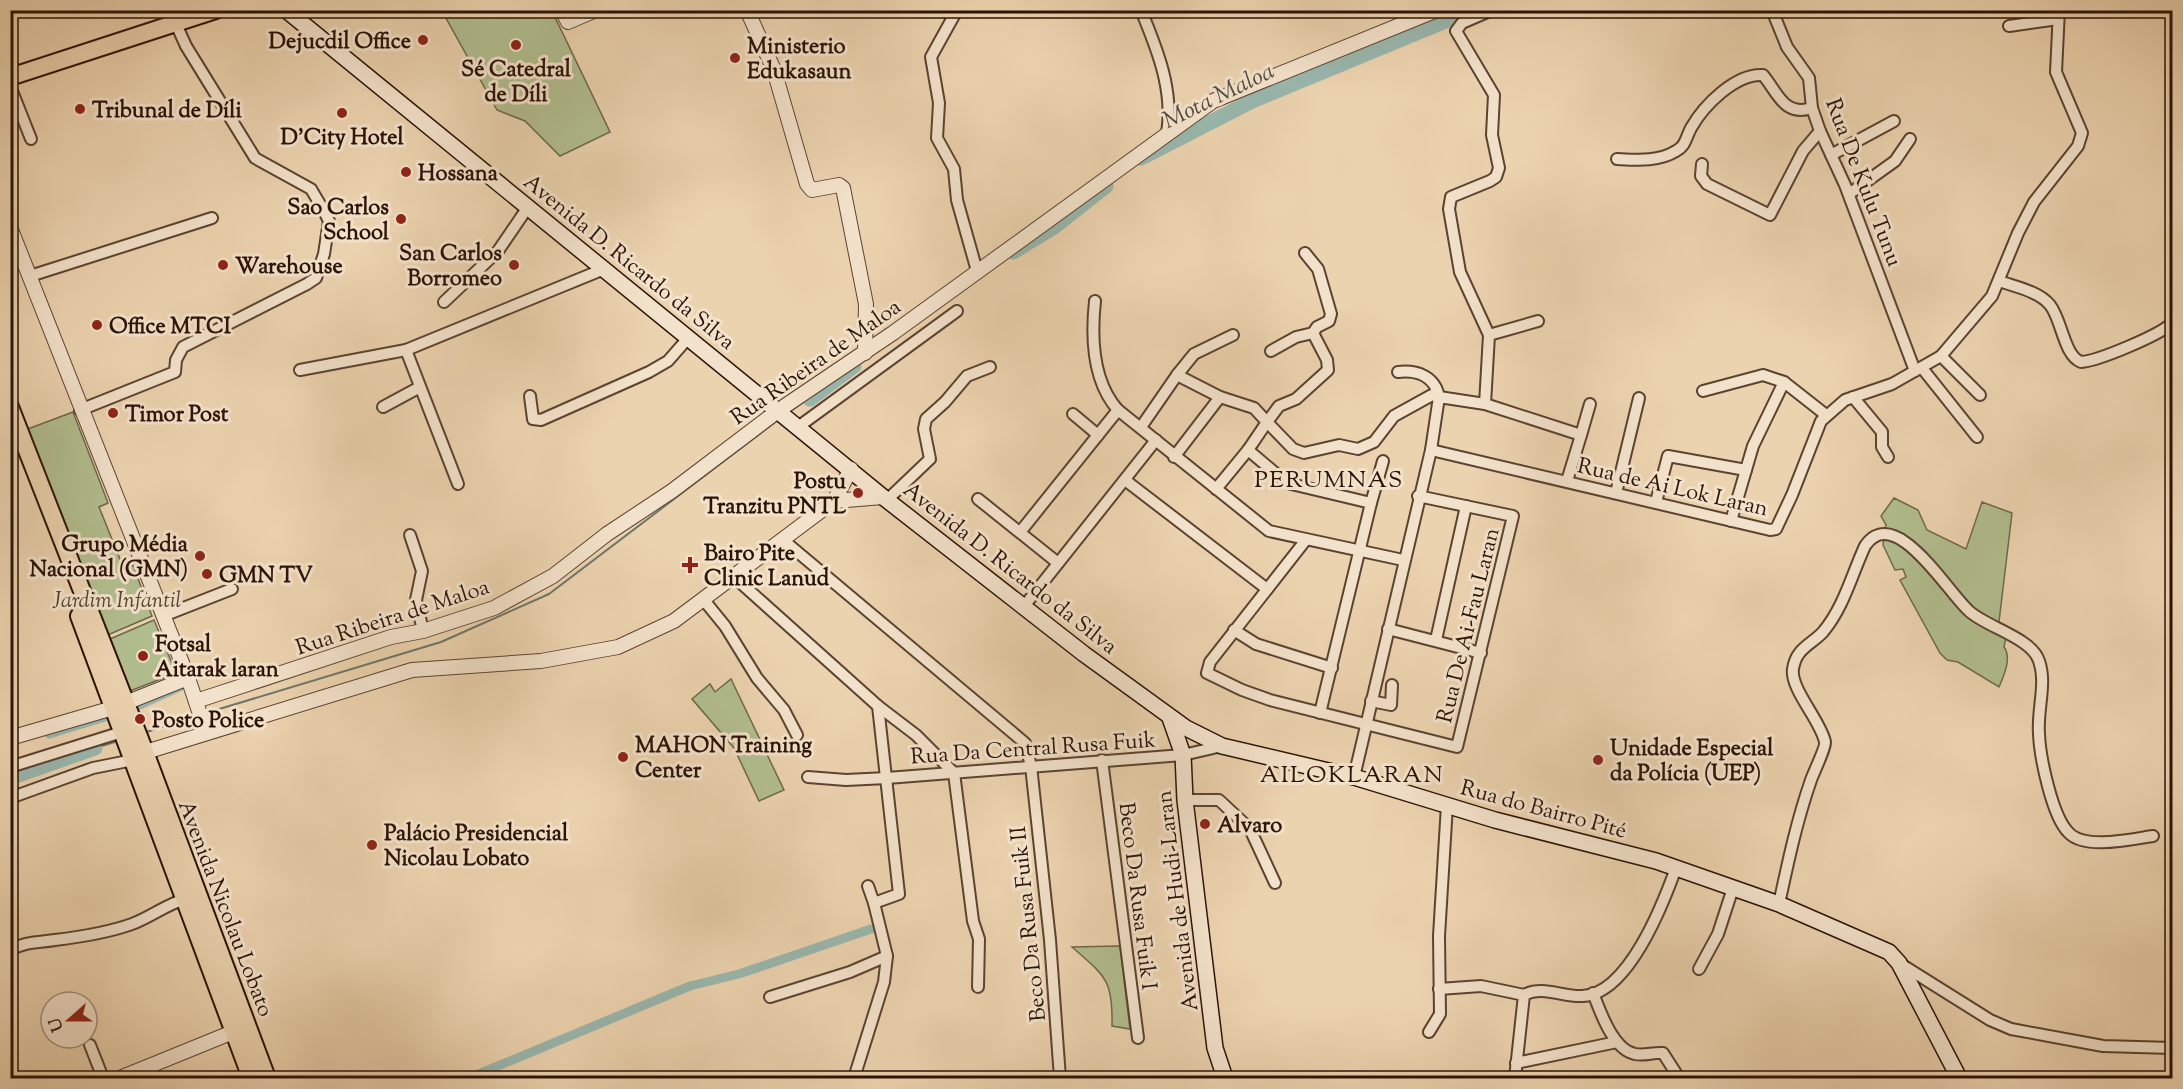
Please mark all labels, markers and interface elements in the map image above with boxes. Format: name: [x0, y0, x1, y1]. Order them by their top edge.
place label: Dejucdil Office: [269, 27, 411, 59]
place label: Ministerio Edukasaun: [747, 32, 851, 89]
marker: Dejucdil Office: [416, 33, 430, 47]
marker: Sé Catedral de Díli: [509, 38, 523, 52]
marker: Ministerio Edukasaun: [728, 51, 742, 65]
place label: Sé Catedral de Díli: [461, 55, 572, 112]
water label: Mota Maloa: [1157, 55, 1281, 139]
street label: Rua De Kulu Tunu: [1815, 94, 1909, 272]
place label: Tribunal de Díli: [92, 96, 242, 128]
marker: Tribunal de Díli: [73, 102, 87, 116]
marker: D'City Hotel: [335, 106, 349, 120]
place label: D'City Hotel: [280, 123, 404, 155]
place label: Hossana: [418, 159, 499, 191]
marker: Hossana: [399, 165, 413, 179]
street label: Avenida D. Ricardo da Silva: [515, 168, 741, 359]
place label: Sao Carlos School: [287, 193, 390, 250]
marker: Sao Carlos School: [394, 212, 408, 226]
place label: San Carlos Borromeo: [399, 239, 502, 296]
place label: Warehouse: [235, 252, 343, 284]
marker: Warehouse: [216, 258, 230, 272]
marker: San Carlos Borromeo: [507, 258, 521, 272]
street label: Rua Ribeira de Maloa: [725, 293, 908, 434]
place label: Office MTCI: [109, 312, 232, 344]
marker: Office MTCI: [90, 318, 104, 332]
place label: Timor Post: [125, 400, 229, 432]
marker: Timor Post: [106, 406, 120, 420]
street label: Rua de Ai Lok Laran: [1574, 451, 1771, 526]
district label: PERUMNAS: [1254, 464, 1404, 498]
place label: Postu Tranzitu PNTL: [703, 467, 847, 524]
street label: Avenida D. Ricardo da Silva: [895, 475, 1123, 663]
marker: Postu Tranzitu PNTL: [851, 486, 865, 500]
street label: Rua De Ai-Fau Laran: [1430, 525, 1510, 727]
place label: Grupo Média Nacional (GMN): [30, 530, 189, 587]
place label: Bairo Pite Clinic Lanud: [704, 539, 830, 596]
marker: Grupo Média Nacional (GMN): [193, 549, 207, 563]
marker: Bairo Pite Clinic Lanud: [681, 556, 699, 574]
place label: GMN TV: [219, 561, 313, 593]
marker: GMN TV: [200, 567, 214, 581]
street label: Rua Ribeira de Maloa: [292, 572, 494, 665]
park label: Jardim Infantil: [52, 586, 182, 618]
place label: Fotsal Aitarak laran: [155, 630, 279, 687]
marker: Fotsal Aitarak laran: [136, 649, 150, 663]
place label: Posto Police: [152, 706, 264, 738]
marker: Posto Police: [133, 712, 147, 726]
street label: Rua Da Central Rusa Fuik: [909, 725, 1157, 775]
place label: MAHON Training Center: [635, 731, 812, 788]
place label: Unidade Especial da Polícia (UEP): [1610, 734, 1774, 791]
marker: MAHON Training Center: [616, 750, 630, 764]
marker: Unidade Especial da Polícia (UEP): [1591, 753, 1605, 767]
district label: AILOKLARAN: [1260, 759, 1444, 793]
street label: Rua do Bairro Pité: [1457, 773, 1630, 848]
street label: Avenida de Hudi-Laran: [1150, 789, 1208, 1013]
street label: Avenida Nicolau Lobato: [168, 796, 280, 1022]
street label: Beco Da Rusa Fuik I: [1109, 801, 1163, 992]
place label: Alvaro: [1217, 811, 1282, 843]
marker: Alvaro: [1198, 817, 1212, 831]
place label: Palácio Presidencial Nicolau Lobato: [384, 819, 569, 876]
street label: Beco Da Rusa Fuik II: [1004, 824, 1056, 1023]
marker: Palácio Presidencial Nicolau Lobato: [365, 838, 379, 852]
north arrow: [39, 990, 99, 1050]
text: U: [44, 1013, 70, 1035]

